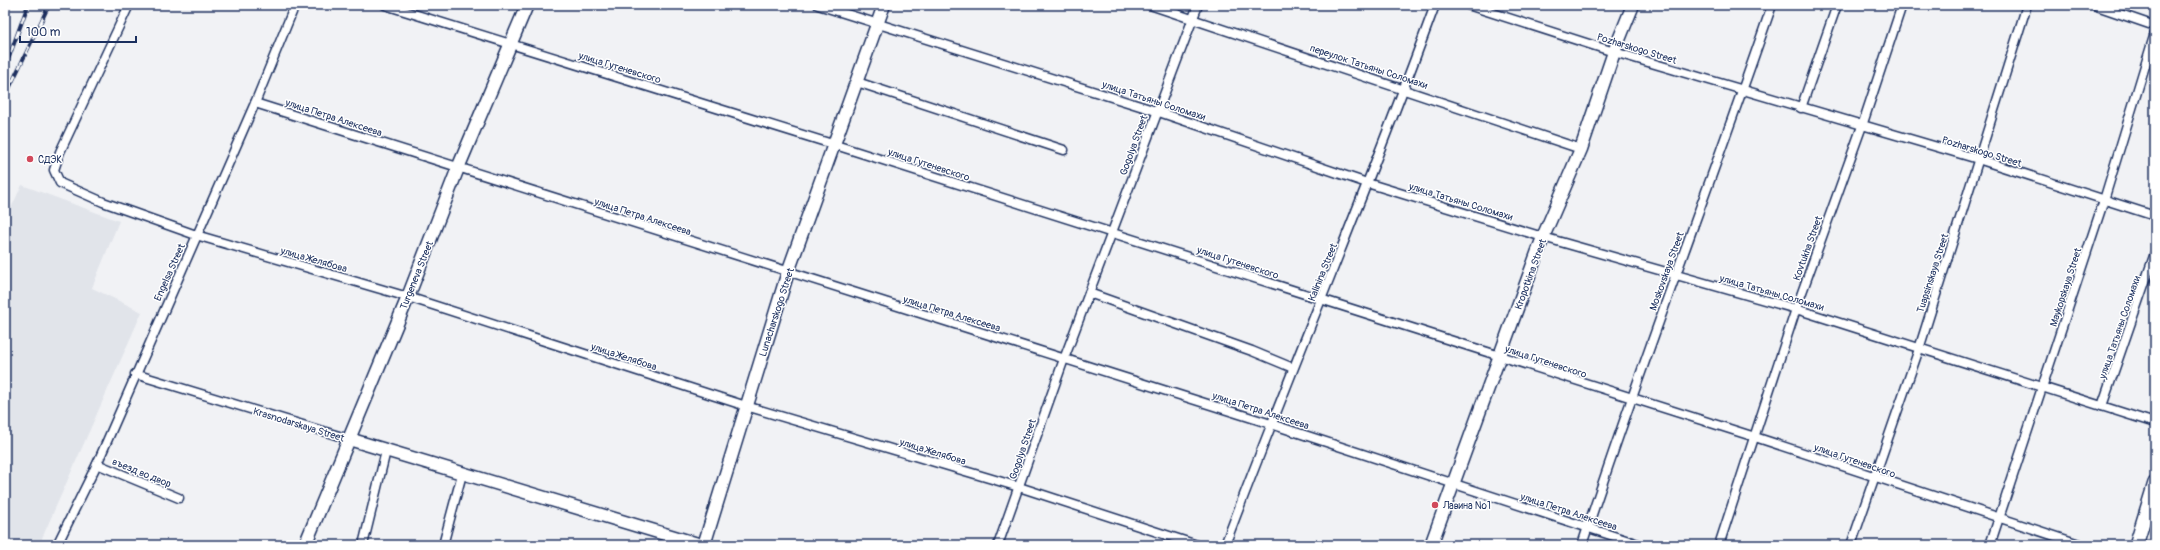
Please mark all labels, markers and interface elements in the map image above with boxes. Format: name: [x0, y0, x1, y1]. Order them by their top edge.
scale bar: [20, 18, 136, 44]
text: 100 m: [26, 25, 61, 40]
street label: Pozharskogo Street: [1595, 31, 1679, 67]
street label: переулок Татьяны Соломахи: [1308, 42, 1429, 92]
street label: улица Гутеневского: [576, 49, 663, 86]
street label: улица Татьяны Соломахи: [1100, 78, 1207, 124]
street label: улица Петра Алексеева: [283, 96, 384, 139]
street label: Gogolya Street: [1118, 113, 1151, 177]
street label: Pozharskogo Street: [1940, 134, 2024, 170]
street label: улица Гутеневского: [885, 146, 972, 184]
marker: СДЭК: [25, 154, 35, 164]
place label: СДЭК: [38, 154, 62, 166]
street label: улица Татьяны Соломахи: [1406, 180, 1515, 224]
street label: улица Петра Алексеева: [592, 195, 693, 238]
street label: Kovtukha Street: [1791, 214, 1825, 282]
street label: Moskovskaya Street: [1647, 230, 1687, 312]
street label: Tuapsinskaya Street: [1914, 231, 1952, 315]
street label: Kropotkina Street: [1513, 236, 1550, 311]
street label: Turgeneva Street: [398, 239, 436, 311]
street label: Engelsa Street: [152, 241, 188, 303]
street label: Kalinina Street: [1306, 241, 1340, 303]
street label: улица Желябова: [278, 244, 349, 275]
street label: улица Гутеневского: [1194, 244, 1281, 282]
street label: Maykopskaya Street: [2048, 246, 2085, 328]
street label: Lunacharskogo Street: [757, 265, 797, 358]
street label: улица Татьяны Соломахи: [1717, 272, 1826, 314]
street label: улица Татьяны Соломахи: [2096, 274, 2143, 381]
street label: улица Петра Алексеева: [901, 293, 1002, 335]
street label: улица Желябова: [588, 340, 659, 373]
street label: улица Гутеневского: [1502, 343, 1589, 381]
street label: улица Петра Алексеева: [1210, 389, 1311, 432]
street label: Krasnodarskaya Street: [252, 405, 347, 445]
street label: Gogolya Street: [1007, 417, 1039, 481]
street label: улица Желябова: [897, 436, 968, 468]
street label: улица Гутеневского: [1811, 441, 1898, 481]
street label: въезд во двор: [110, 456, 173, 490]
street label: улица Петра Алексеева: [1518, 490, 1619, 533]
marker: Лавина №1: [1430, 500, 1440, 510]
place label: Лавина №1: [1442, 500, 1491, 512]

